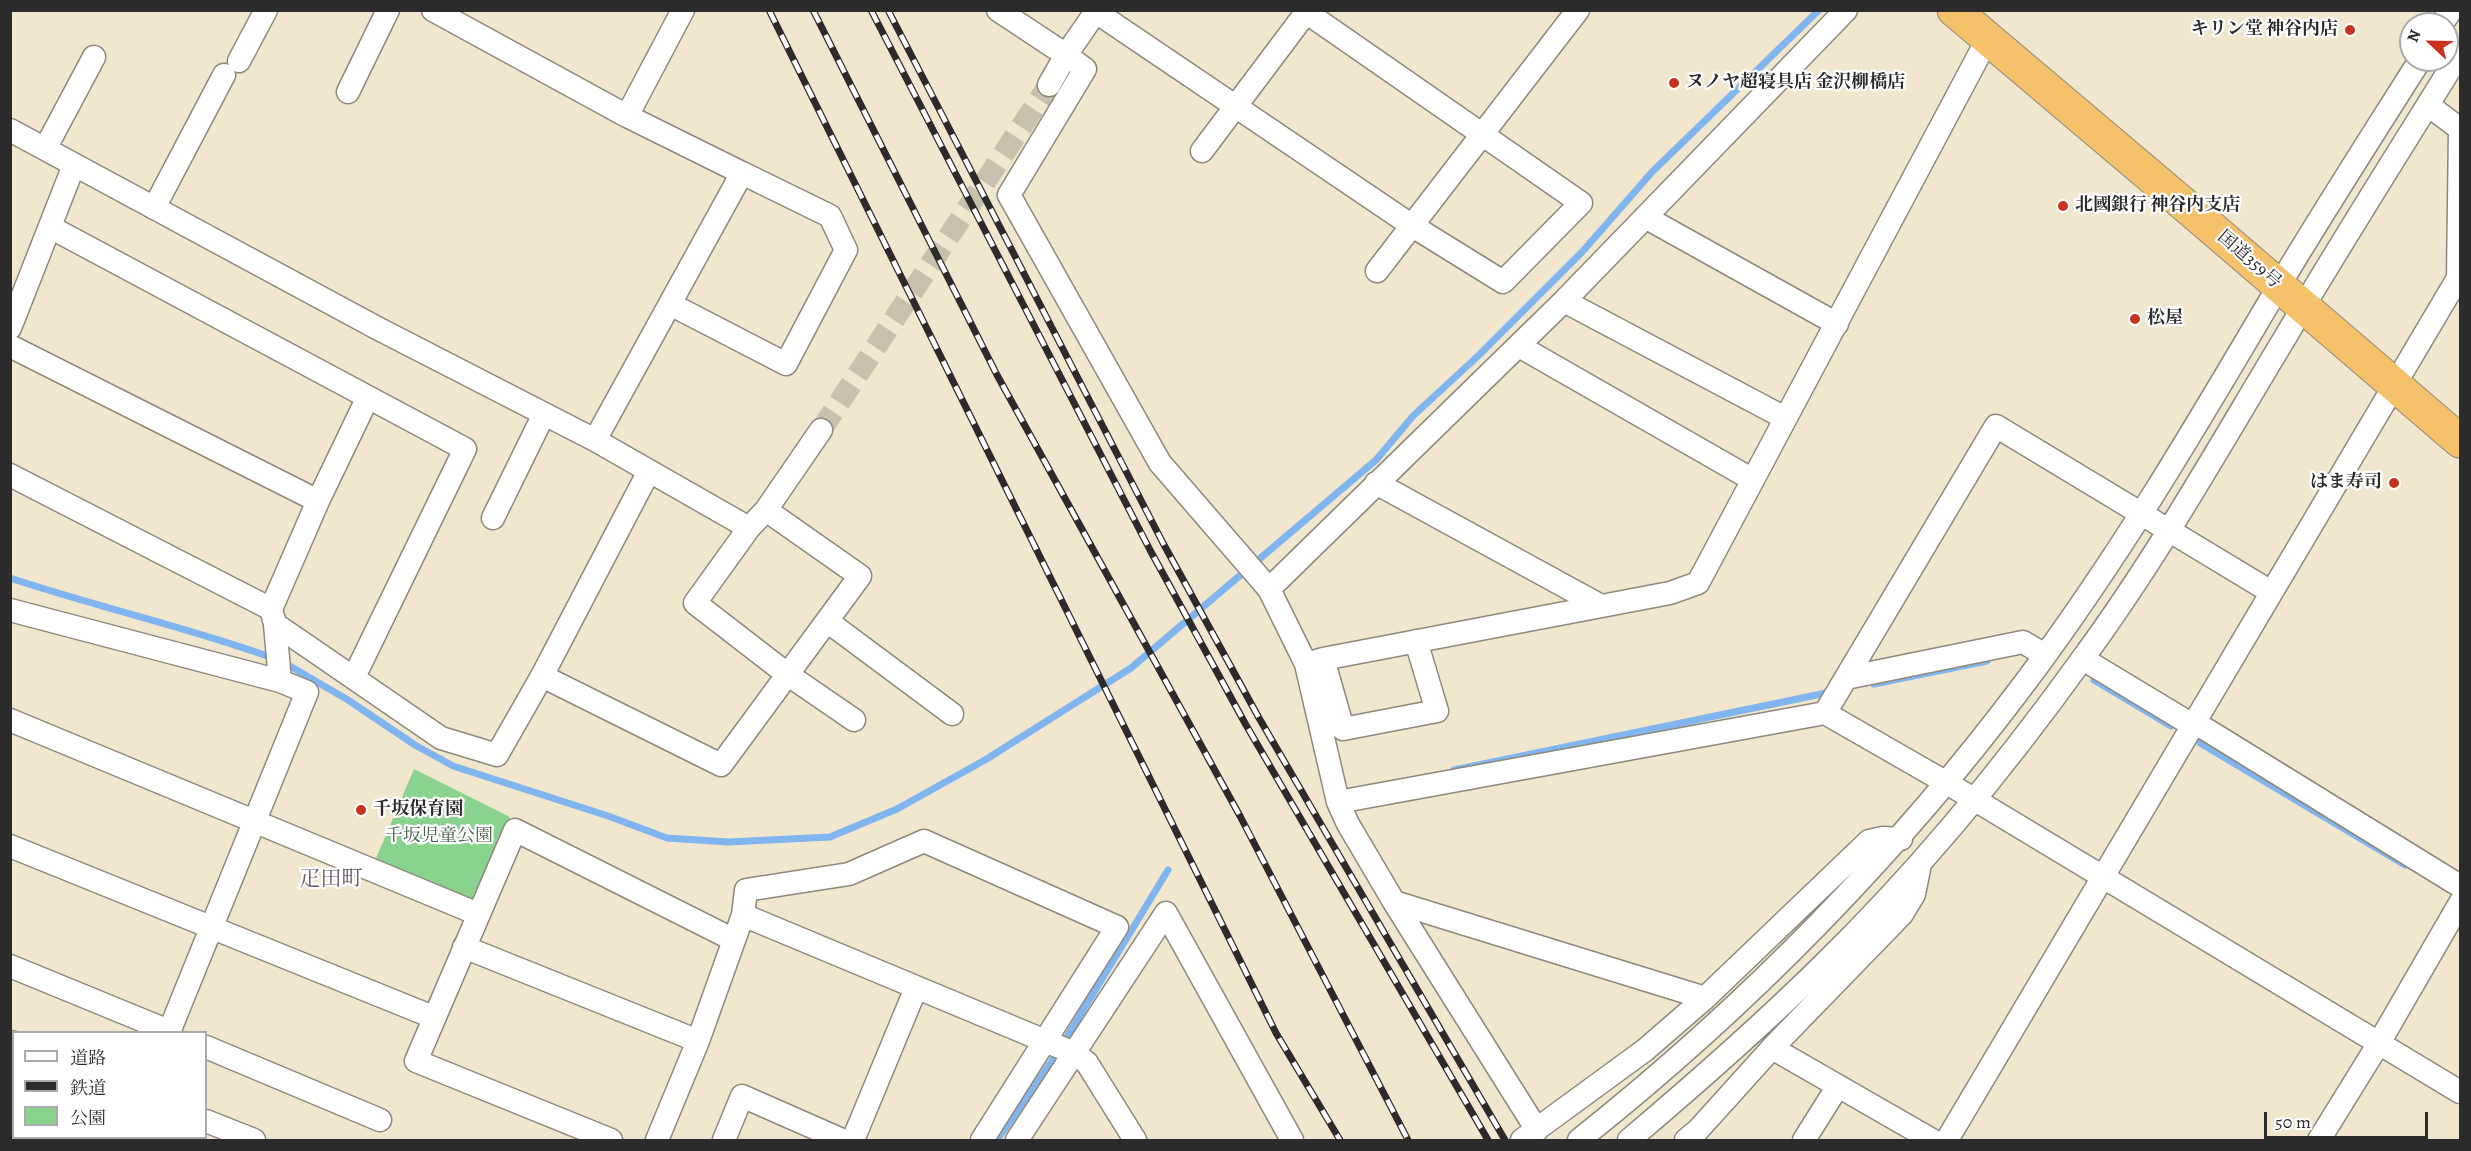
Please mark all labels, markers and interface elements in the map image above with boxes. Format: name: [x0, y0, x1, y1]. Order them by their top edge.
north arrow: [2399, 12, 2459, 72]
place label: キリン堂 神谷内店: [2191, 19, 2338, 41]
marker: キリン堂 神谷内店: [2343, 23, 2357, 37]
text: N: [2402, 26, 2427, 46]
place label: ヌノヤ超寝具店 金沢柳橋店: [1686, 72, 1905, 94]
marker: ヌノヤ超寝具店 金沢柳橋店: [1667, 76, 1681, 90]
place label: 北國銀行 神谷内支店: [2075, 195, 2240, 217]
marker: 北國銀行 神谷内支店: [2056, 199, 2070, 213]
street label: 国道359号: [2213, 226, 2285, 294]
place label: 松屋: [2147, 308, 2183, 330]
marker: 松屋: [2128, 312, 2142, 326]
place label: はま寿司: [2310, 472, 2382, 494]
marker: はま寿司: [2387, 476, 2401, 490]
place label: 千坂保育園: [373, 799, 463, 821]
marker: 千坂保育園: [354, 803, 368, 817]
park label: 千坂児童公園: [385, 826, 493, 848]
district label: 疋田町: [300, 867, 362, 893]
legend: [12, 1031, 207, 1139]
text: 道路: [70, 1046, 106, 1070]
text: 鉄道: [70, 1076, 106, 1100]
scale bar: [2267, 1100, 2430, 1138]
text: 公園: [70, 1106, 106, 1130]
text: 50 m: [2275, 1110, 2311, 1134]

